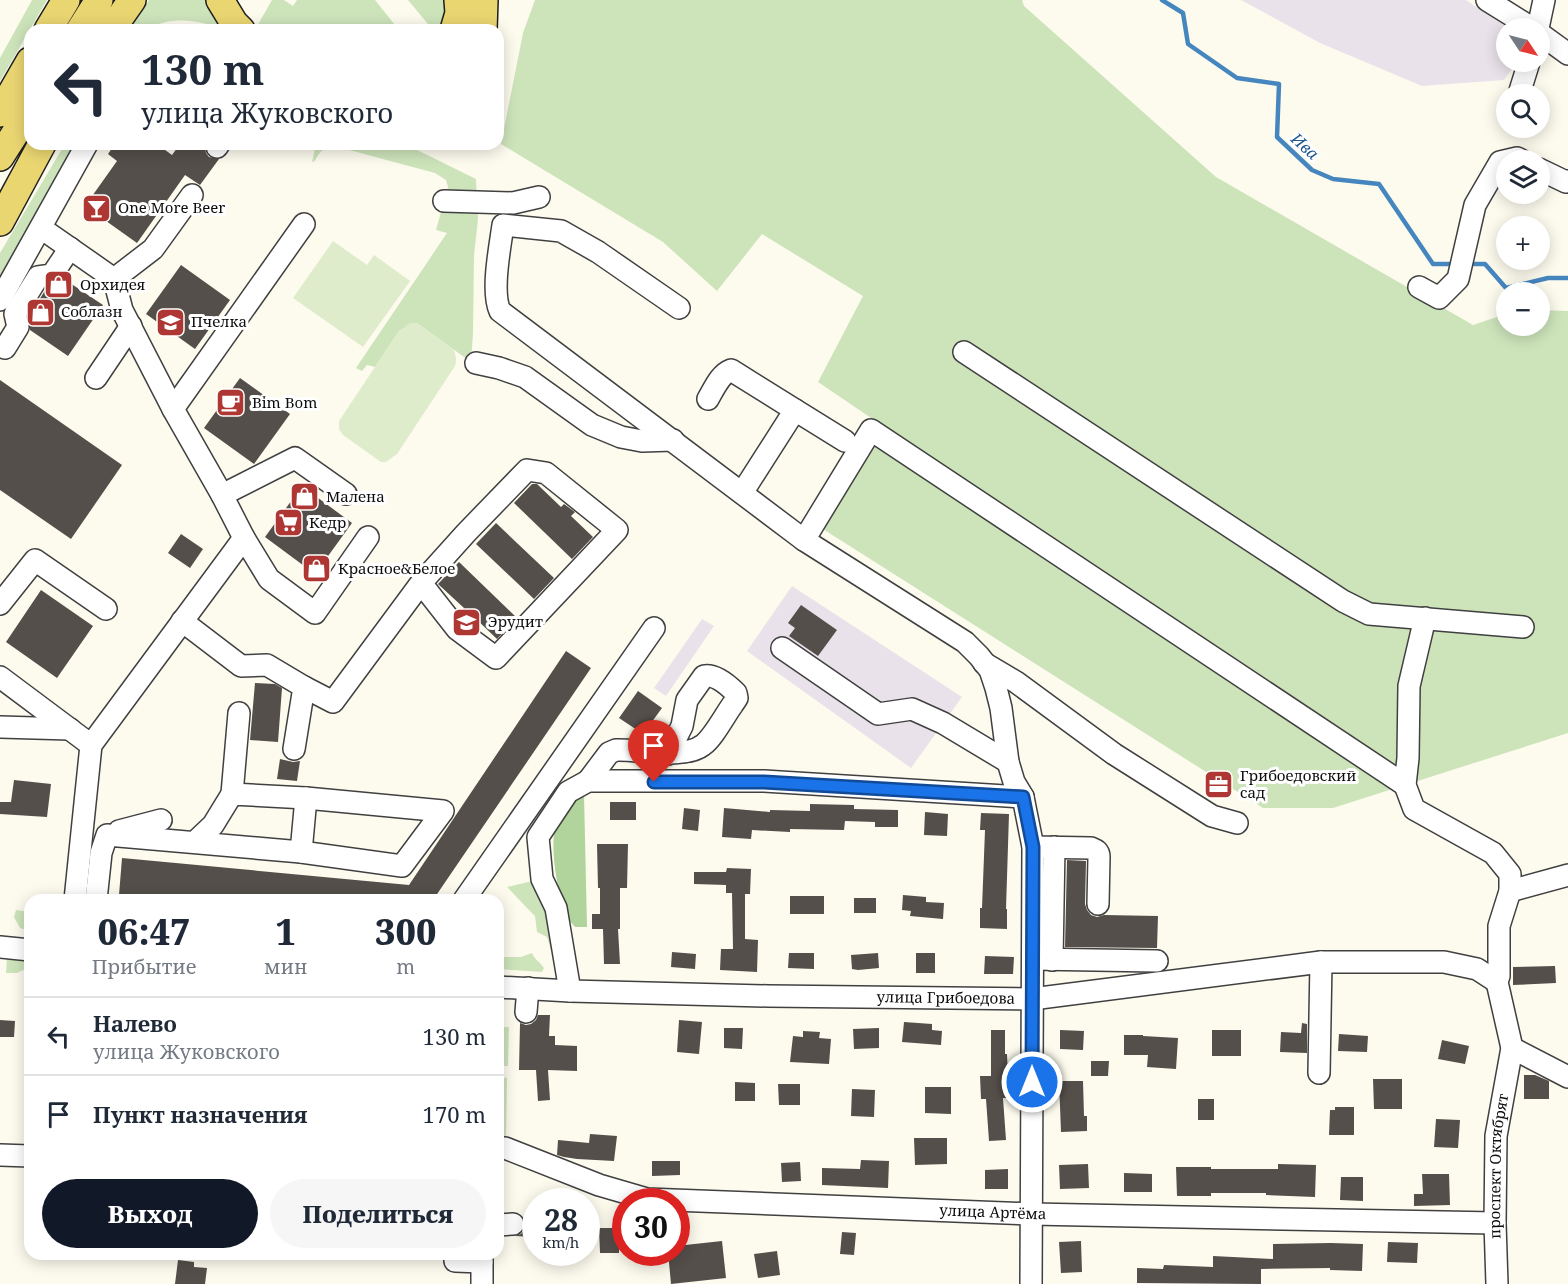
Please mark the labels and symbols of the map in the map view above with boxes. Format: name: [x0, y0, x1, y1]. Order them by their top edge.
north arrow: [1496, 18, 1550, 72]
water label: Ива: [1286, 127, 1324, 164]
bar icon: One More Beer: [81, 192, 113, 224]
place label: One More Beer: [118, 197, 225, 217]
shop icon: Орхидея: [43, 269, 75, 301]
place label: Орхидея: [80, 274, 145, 294]
shop icon: Соблазн: [24, 296, 56, 328]
place label: Соблазн: [61, 301, 123, 321]
school or university icon: Пчелка: [154, 306, 186, 338]
place label: Пчелка: [191, 311, 247, 331]
cafe icon: Bim Bom: [215, 387, 247, 419]
place label: Bim Bom: [252, 392, 317, 412]
shop icon: Малена: [289, 481, 321, 513]
place label: Малена: [326, 486, 385, 506]
supermarket icon: Кедр: [272, 507, 304, 539]
place label: Кедр: [309, 512, 346, 532]
shop icon: Красное&Белое: [301, 553, 333, 585]
place label: Красное&Белое: [338, 558, 455, 578]
school or university icon: Эрудит: [451, 606, 483, 638]
place label: Эрудит: [488, 611, 543, 631]
pin: [628, 720, 679, 782]
place label: Грибоедовский сад: [1240, 765, 1356, 802]
office icon: Грибоедовский сад: [1203, 769, 1235, 801]
street label: улица Грибоедова: [876, 986, 1015, 1008]
position arrow: [1000, 1050, 1064, 1114]
street label: проспект Октябрят: [1484, 1092, 1513, 1239]
speed limit sign: 30: [612, 1188, 690, 1266]
street label: улица Артёма: [939, 1199, 1047, 1223]

